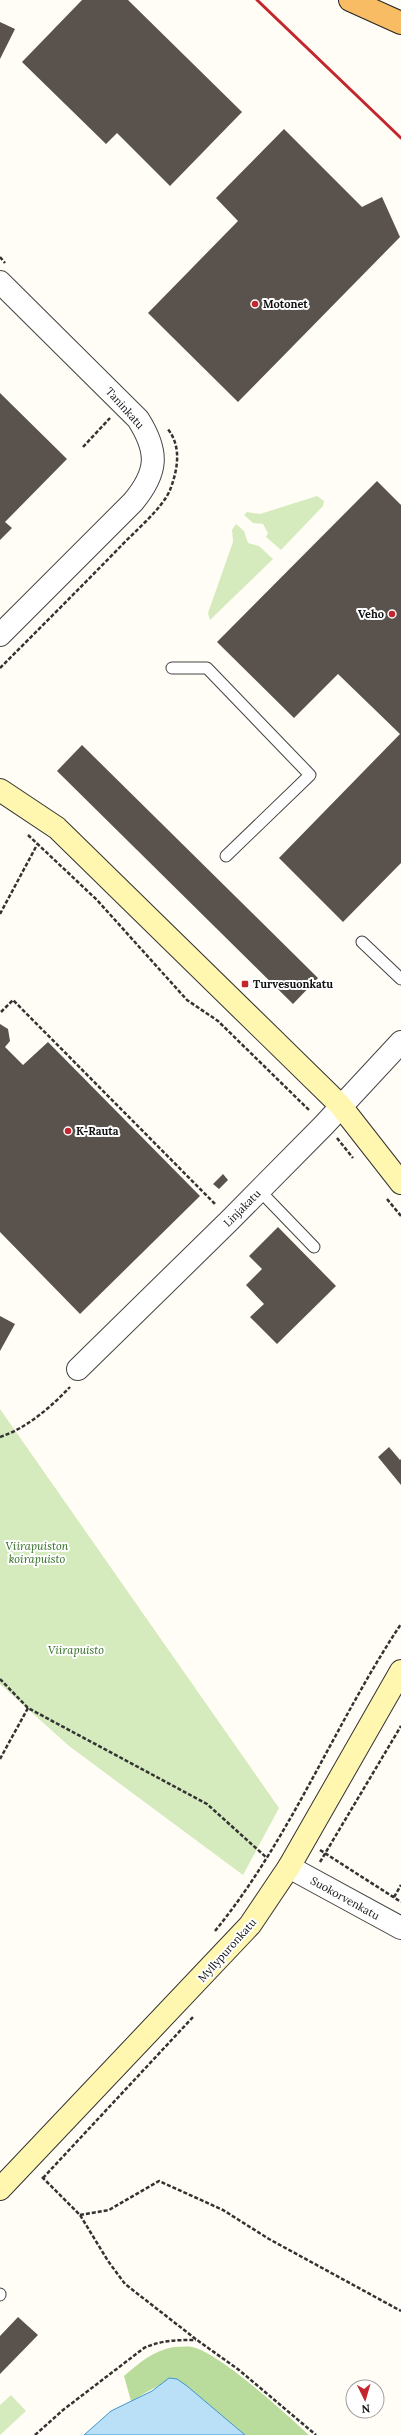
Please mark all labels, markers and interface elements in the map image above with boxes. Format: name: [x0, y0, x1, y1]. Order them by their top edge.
place label: Motonet: [263, 297, 308, 311]
marker: Motonet: [250, 299, 260, 309]
street label: Taninkatu: [103, 384, 148, 432]
place label: Veho: [358, 607, 384, 621]
marker: Veho: [387, 609, 397, 619]
place label: Turvesuonkatu: [253, 977, 333, 991]
marker: Turvesuonkatu: [240, 979, 250, 989]
place label: K-Rauta: [76, 1124, 119, 1138]
marker: K-Rauta: [63, 1126, 73, 1136]
street label: Linjakatu: [220, 1186, 264, 1230]
park label: Viirapuiston koirapuisto: [6, 1539, 69, 1566]
park label: Viirapuisto: [48, 1643, 104, 1657]
street label: Suokorvenkatu: [308, 1873, 382, 1923]
street label: Myllypuronkatu: [195, 1915, 259, 1985]
north arrow: [345, 2379, 385, 2419]
text: N: [361, 2402, 371, 2416]

